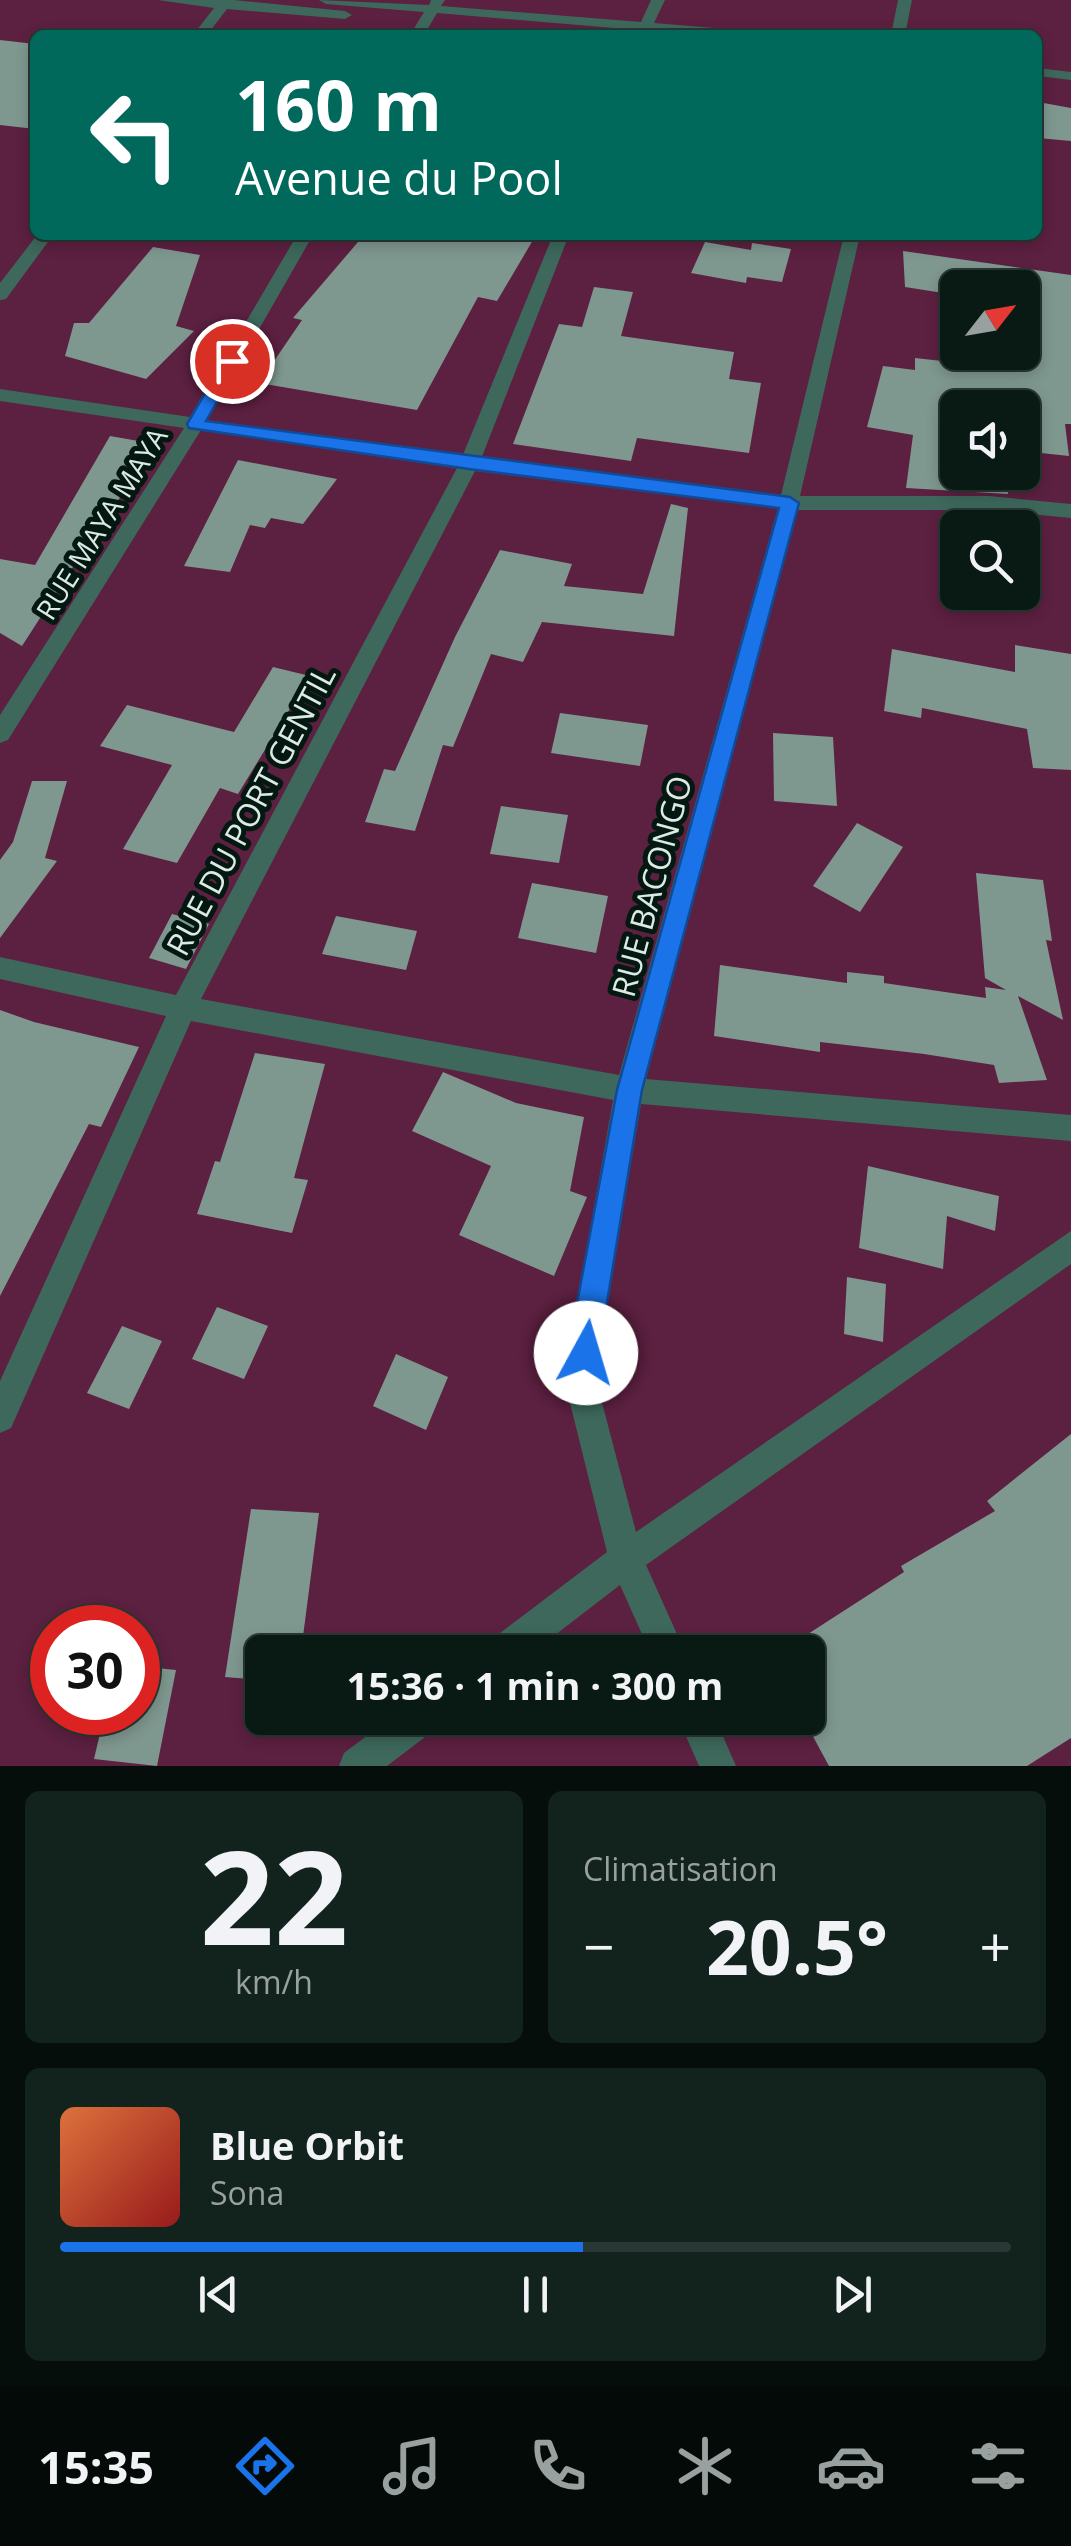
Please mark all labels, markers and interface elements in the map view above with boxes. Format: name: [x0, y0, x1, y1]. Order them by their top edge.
text: 160 m: [235, 56, 442, 152]
icon: left: [70, 70, 200, 200]
text: Avenue du Pool: [235, 147, 563, 208]
north arrow: [940, 270, 1040, 370]
map controls: [940, 270, 1040, 610]
pin: [190, 319, 275, 404]
icon: arrive: [205, 334, 260, 389]
button: sound: [940, 390, 1040, 490]
street label: RUE MAYA MAYA: [27, 419, 176, 626]
button: search: [940, 510, 1040, 610]
street label: RUE DU PORT GENTIL: [155, 658, 345, 962]
street label: RUE BACONGO: [601, 771, 701, 1001]
position arrow: [534, 1301, 638, 1405]
speed limit sign: 30: [30, 1605, 160, 1735]
text: 15:36 · 1 min · 300 m: [347, 1659, 723, 1711]
text: 22: [200, 1806, 348, 1983]
text: Climatisation: [583, 1847, 778, 1890]
text: 20.5°: [706, 1895, 888, 1997]
text: −: [583, 1908, 614, 1983]
text: +: [980, 1908, 1011, 1983]
text: km/h: [235, 1960, 313, 2003]
text: Blue Orbit: [210, 2119, 404, 2171]
text: Sona: [210, 2171, 284, 2214]
icon: previous: [191, 2267, 246, 2322]
icon: pause: [508, 2267, 563, 2322]
icon: next: [825, 2267, 880, 2322]
icon: directions: [230, 2431, 300, 2501]
icon: music: [377, 2431, 447, 2501]
icon: phone: [523, 2431, 593, 2501]
icon: climate: [670, 2431, 740, 2501]
icon: car: [816, 2431, 886, 2501]
icon: filters: [963, 2431, 1033, 2501]
text: 15:35: [38, 2436, 154, 2497]

